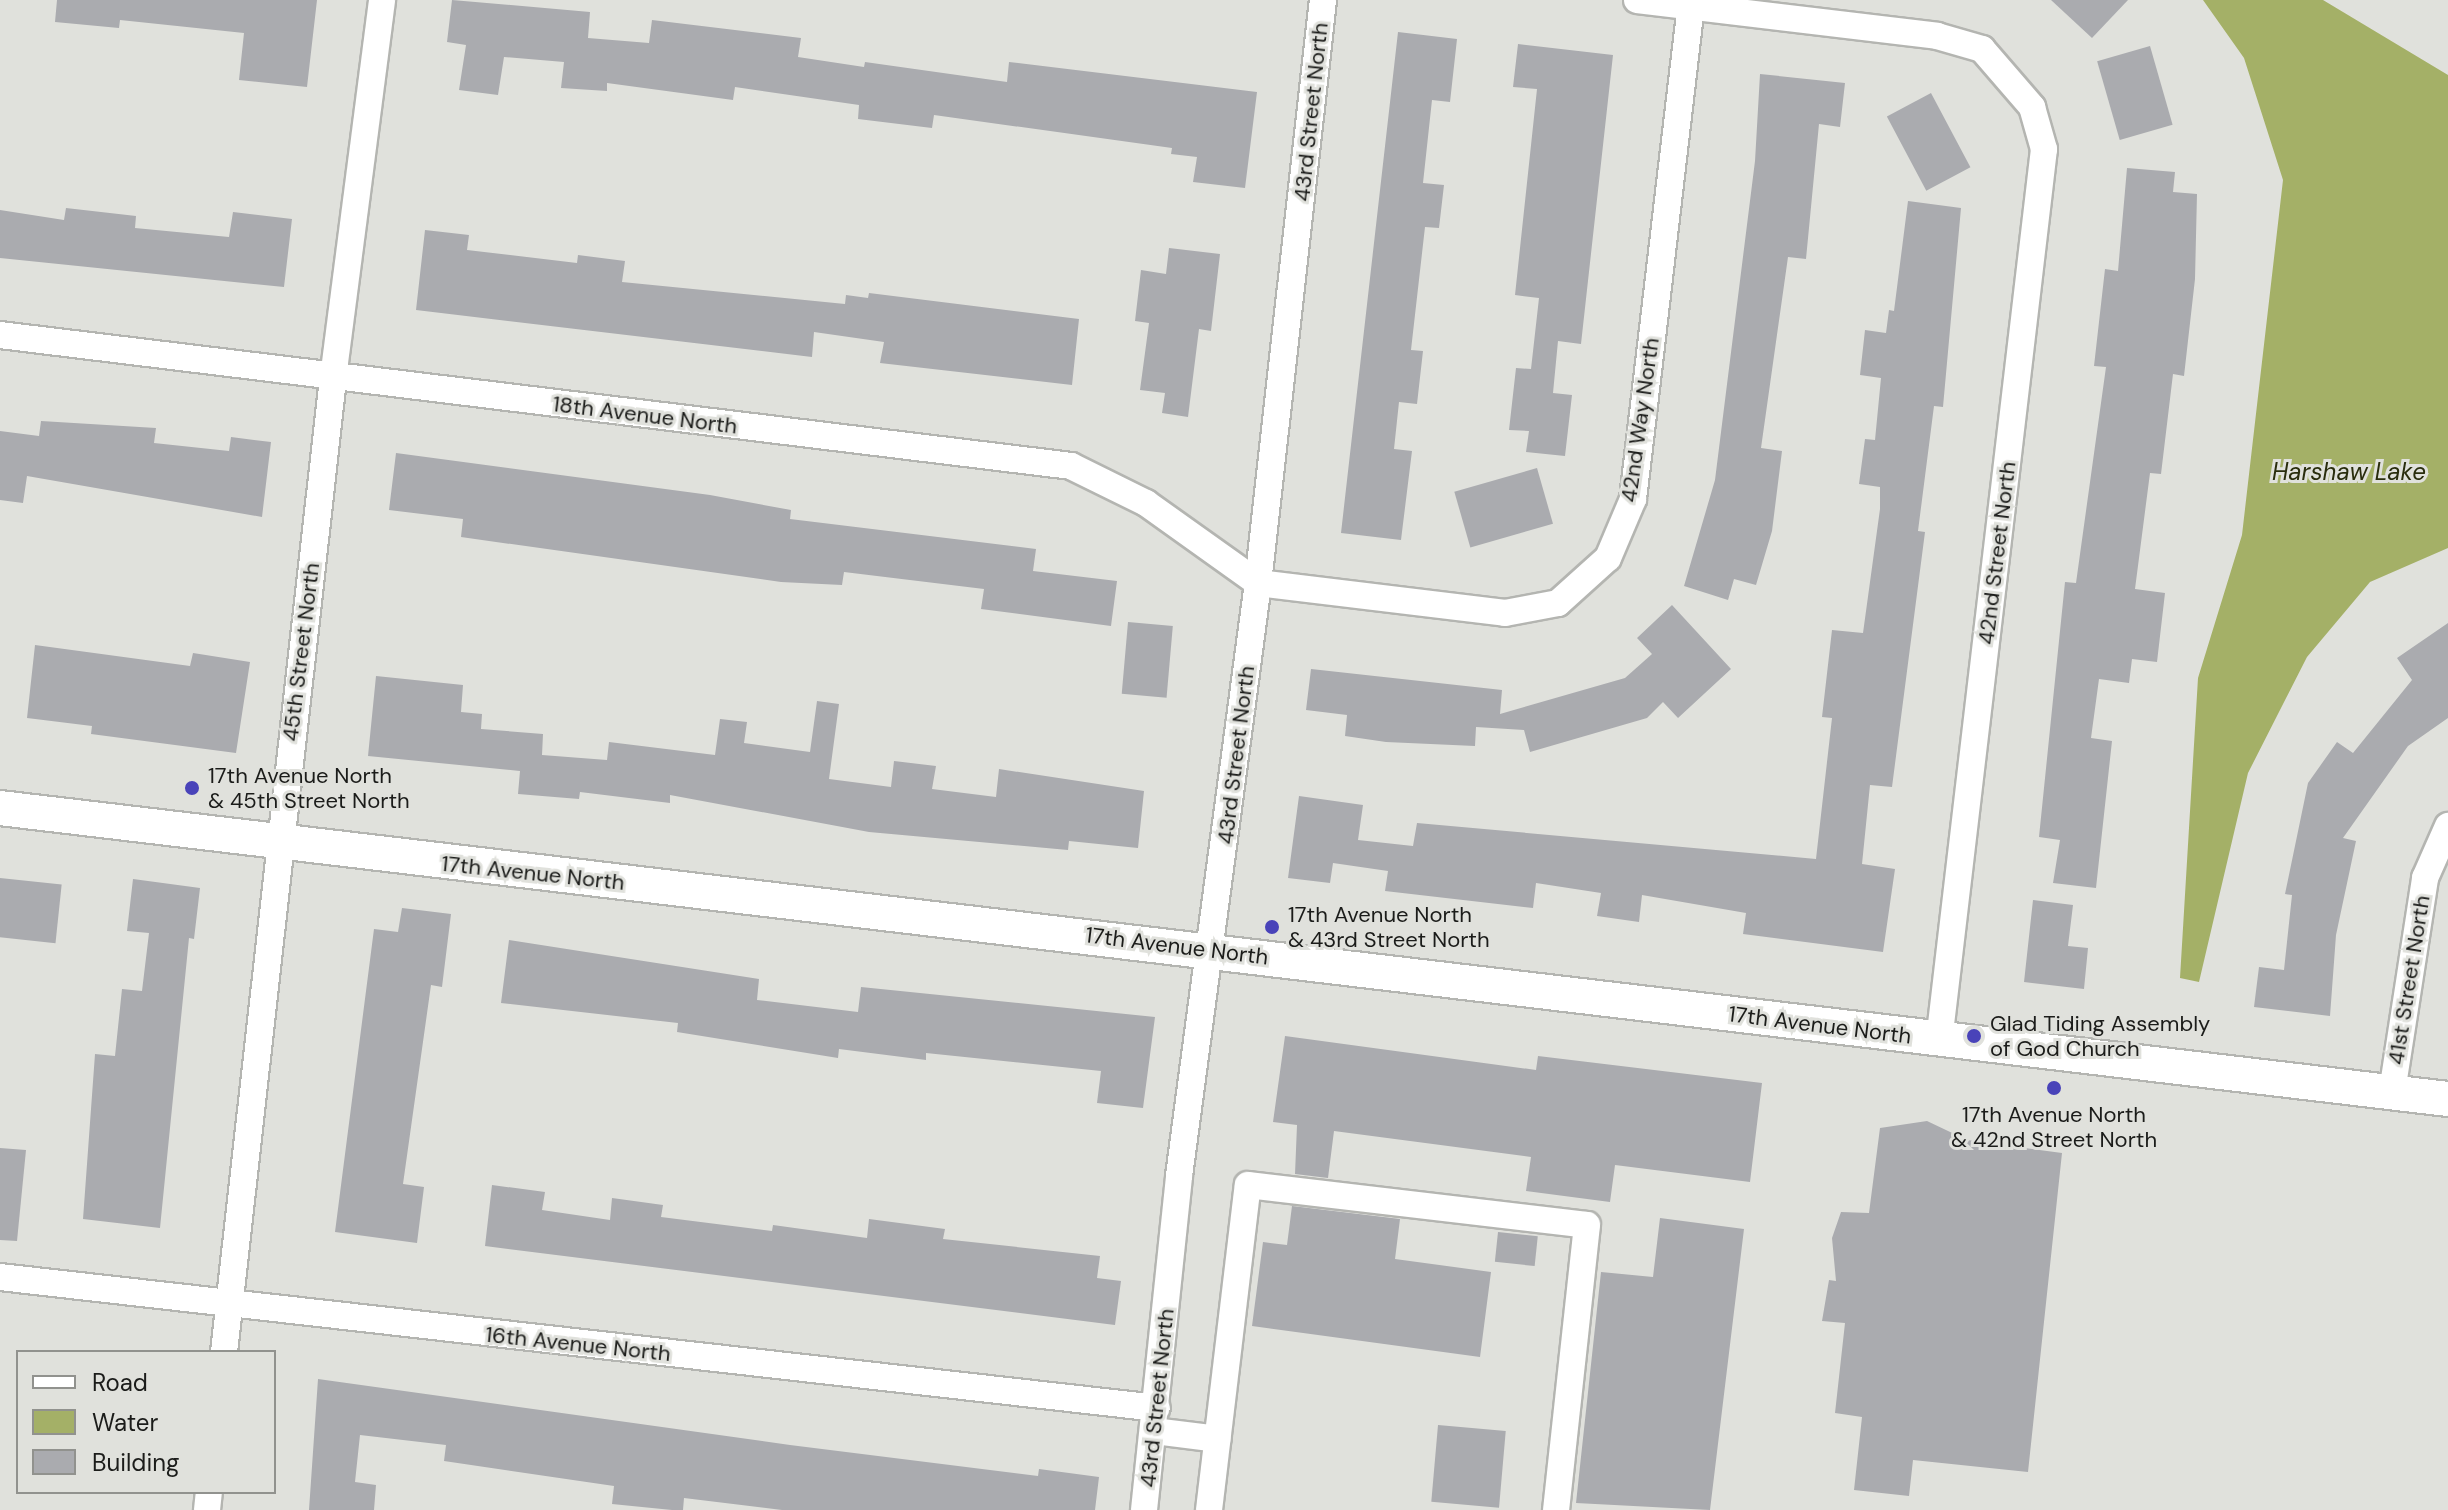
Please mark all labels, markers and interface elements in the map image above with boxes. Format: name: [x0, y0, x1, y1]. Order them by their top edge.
street label: 43rd Street North: [1288, 21, 1334, 203]
street label: 42nd Way North: [1615, 336, 1665, 504]
street label: 18th Avenue North: [551, 391, 739, 439]
water label: Harshaw Lake: [2272, 458, 2426, 486]
street label: 42nd Street North: [1973, 460, 2021, 646]
street label: 45th Street North: [277, 561, 325, 743]
street label: 43rd Street North: [1212, 664, 1260, 846]
place label: 17th Avenue North & 45th Street North: [208, 762, 410, 814]
marker: 17th Avenue North & 45th Street North: [183, 779, 201, 797]
street label: 17th Avenue North: [440, 850, 626, 896]
street label: 41st Street North: [2383, 893, 2435, 1067]
place label: 17th Avenue North & 43rd Street North: [1288, 901, 1490, 952]
marker: 17th Avenue North & 43rd Street North: [1263, 918, 1281, 936]
street label: 17th Avenue North: [1084, 922, 1270, 970]
street label: 17th Avenue North: [1727, 1001, 1913, 1049]
place label: Glad Tiding Assembly of God Church: [1990, 1010, 2210, 1062]
marker: Glad Tiding Assembly of God Church: [1965, 1027, 1983, 1045]
marker: 17th Avenue North & 42nd Street North: [2045, 1079, 2063, 1097]
place label: 17th Avenue North & 42nd Street North: [1951, 1101, 2157, 1152]
street label: 43rd Street North: [1134, 1307, 1180, 1489]
street label: 16th Avenue North: [484, 1321, 672, 1367]
legend: [16, 1350, 276, 1494]
text: Road: [92, 1367, 148, 1398]
text: Water: [92, 1407, 158, 1438]
text: Building: [92, 1447, 179, 1478]

